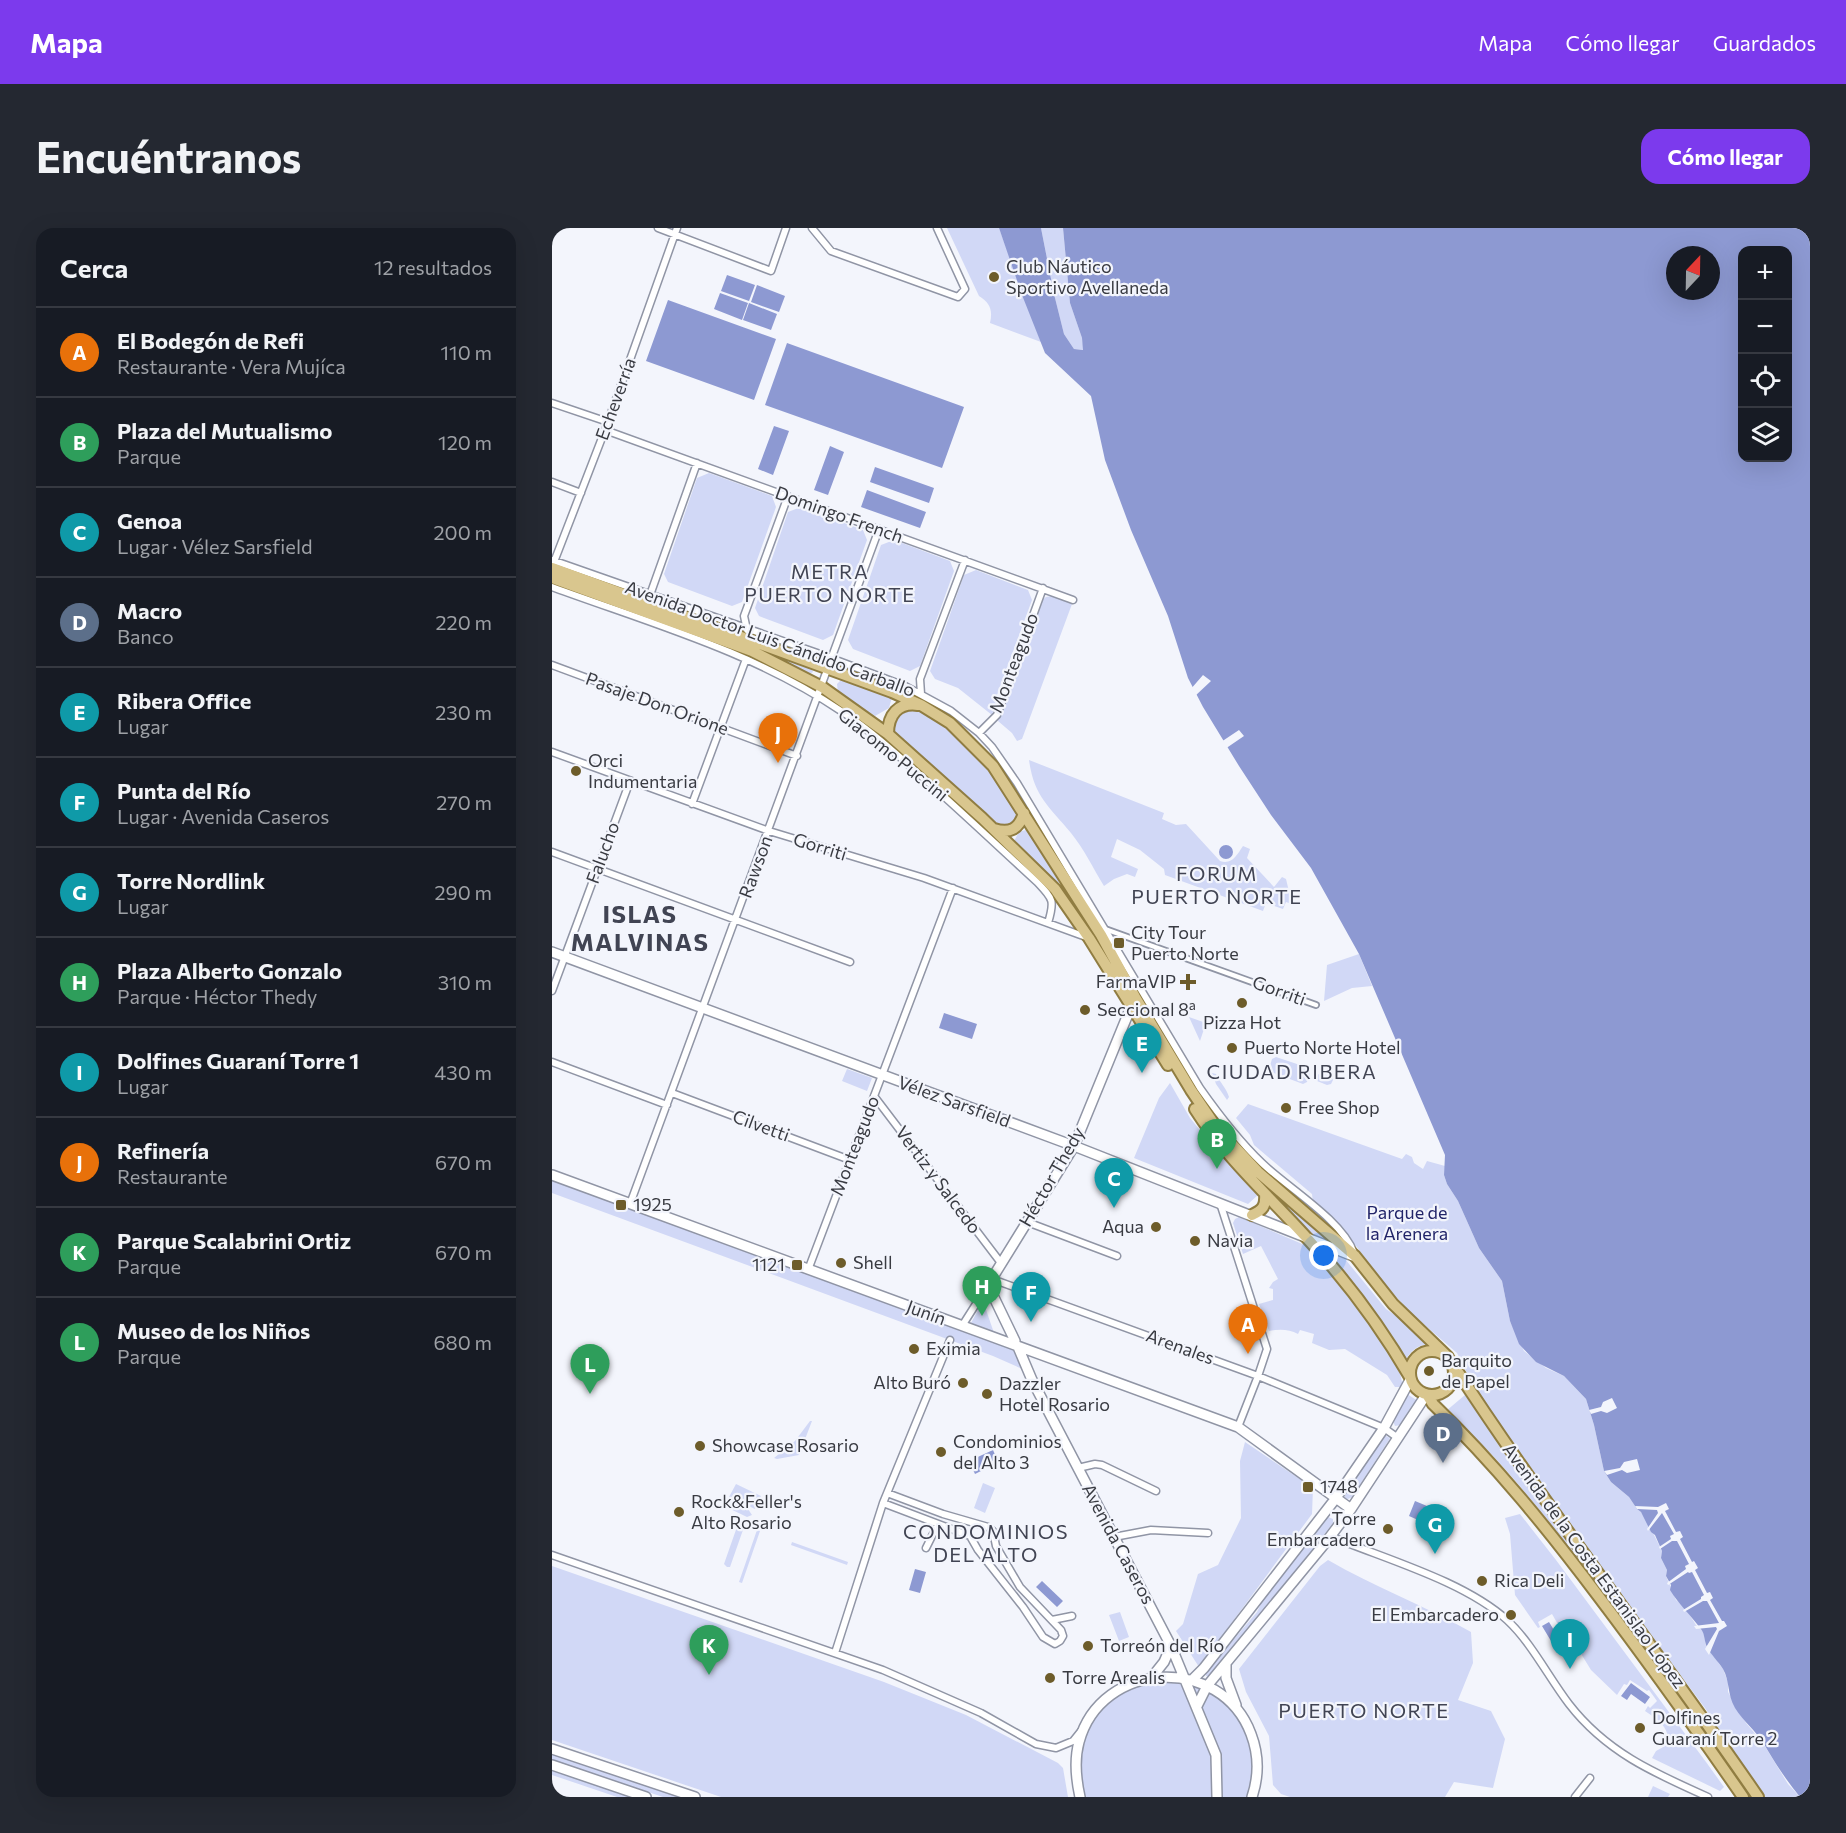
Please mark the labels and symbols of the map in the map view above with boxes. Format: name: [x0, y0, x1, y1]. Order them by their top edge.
north arrow: [1666, 246, 1720, 300]
place label: Club Náutico Sportivo Avellaneda: [1006, 255, 1169, 298]
marker: Club Náutico Sportivo Avellaneda: [987, 270, 1001, 284]
street label: Echeverría: [590, 354, 640, 443]
street label: Domingo French: [772, 481, 906, 547]
district label: METRA PUERTO NORTE: [744, 559, 916, 606]
street label: Avenida Doctor Luis Cándido Carballo: [622, 575, 918, 701]
street label: Monteagudo: [984, 610, 1042, 716]
street label: Pasaje Don Orione: [583, 667, 732, 739]
street label: Giacomo Puccini: [834, 703, 953, 805]
pin: J: [758, 714, 798, 763]
place label: Orci Indumentaria: [588, 749, 697, 792]
marker: Orci Indumentaria: [569, 764, 583, 778]
street label: Falucho: [581, 819, 623, 886]
street label: Gorriti: [791, 827, 850, 865]
street label: Rawson: [734, 832, 776, 901]
district label: FORUM PUERTO NORTE: [1131, 861, 1303, 908]
district label: ISLAS MALVINAS: [571, 899, 709, 956]
place label: City Tour Puerto Norte: [1131, 921, 1239, 964]
marker: City Tour Puerto Norte: [1112, 936, 1126, 950]
place label: FarmaVIP: [1096, 970, 1176, 992]
street label: Gorriti: [1250, 970, 1309, 1010]
marker: FarmaVIP: [1181, 975, 1195, 989]
marker: Pizza Hot: [1235, 996, 1249, 1010]
place label: Seccional 8ª: [1097, 998, 1196, 1020]
marker: Seccional 8ª: [1078, 1003, 1092, 1017]
place label: Pizza Hot: [1203, 1011, 1281, 1033]
pin: E: [1122, 1024, 1162, 1073]
place label: Puerto Norte Hotel: [1244, 1036, 1401, 1058]
marker: Puerto Norte Hotel: [1225, 1041, 1239, 1055]
district label: CIUDAD RIBERA: [1207, 1059, 1377, 1083]
street label: Vélez Sarsfield: [895, 1070, 1014, 1132]
street label: Monteagudo: [825, 1093, 883, 1199]
place label: Free Shop: [1298, 1096, 1380, 1118]
marker: Free Shop: [1279, 1101, 1293, 1115]
street label: Cilvetti: [730, 1105, 793, 1146]
pin: B: [1198, 1120, 1236, 1169]
street label: Vertiz y Salcedo: [891, 1121, 986, 1238]
street label: Héctor Thedy: [1014, 1123, 1089, 1230]
pin: C: [1094, 1158, 1134, 1208]
place label: 1925: [633, 1193, 672, 1215]
marker: 1925: [614, 1198, 628, 1212]
park label: Parque de la Arenera: [1366, 1201, 1448, 1244]
place label: Aqua: [1102, 1215, 1144, 1237]
marker: Aqua: [1149, 1220, 1163, 1234]
place label: Navia: [1207, 1229, 1253, 1251]
marker: Navia: [1188, 1234, 1202, 1248]
your location: [1309, 1241, 1338, 1270]
place label: Shell: [853, 1251, 893, 1273]
place label: 1121: [752, 1253, 785, 1275]
marker: Shell: [834, 1256, 848, 1270]
marker: 1121: [790, 1258, 804, 1272]
pin: H: [962, 1266, 1002, 1316]
pin: F: [1012, 1272, 1050, 1322]
street label: Junín: [904, 1295, 949, 1329]
pin: A: [1228, 1304, 1268, 1354]
street label: Arenales: [1143, 1324, 1217, 1369]
place label: Eximia: [926, 1337, 981, 1359]
marker: Eximia: [907, 1342, 921, 1356]
pin: L: [570, 1344, 609, 1394]
place label: Barquito de Papel: [1441, 1349, 1512, 1392]
marker: Barquito de Papel: [1422, 1364, 1436, 1378]
place label: Alto Buró: [873, 1371, 951, 1393]
place label: Dazzler Hotel Rosario: [999, 1372, 1110, 1415]
marker: Alto Buró: [956, 1376, 970, 1390]
marker: Dazzler Hotel Rosario: [980, 1387, 994, 1401]
pin: D: [1424, 1414, 1462, 1463]
place label: Condominios del Alto 3: [953, 1430, 1062, 1473]
place label: Showcase Rosario: [712, 1434, 859, 1456]
marker: Showcase Rosario: [693, 1439, 707, 1453]
street label: Avenida de la Costa Estanislao López: [1498, 1439, 1691, 1692]
marker: Condominios del Alto 3: [934, 1445, 948, 1459]
place label: 1748: [1320, 1475, 1358, 1497]
street label: Avenida Caseros: [1078, 1479, 1160, 1608]
marker: 1748: [1301, 1480, 1315, 1494]
place label: Rock&Feller's Alto Rosario: [691, 1490, 802, 1533]
pin: G: [1416, 1504, 1454, 1554]
marker: Rock&Feller's Alto Rosario: [672, 1505, 686, 1519]
place label: Torre Embarcadero: [1267, 1507, 1376, 1550]
district label: CONDOMINIOS DEL ALTO: [903, 1519, 1069, 1566]
marker: Torre Embarcadero: [1381, 1522, 1395, 1536]
place label: Rica Deli: [1494, 1569, 1564, 1591]
marker: Rica Deli: [1475, 1574, 1489, 1588]
place label: El Embarcadero: [1371, 1603, 1499, 1625]
marker: El Embarcadero: [1504, 1608, 1518, 1622]
pin: I: [1550, 1620, 1590, 1669]
pin: K: [690, 1626, 728, 1675]
place label: Torreón del Río: [1100, 1634, 1224, 1656]
marker: Torreón del Río: [1081, 1639, 1095, 1653]
place label: Torre Arealis: [1062, 1666, 1166, 1688]
marker: Torre Arealis: [1043, 1671, 1057, 1685]
district label: PUERTO NORTE: [1278, 1698, 1450, 1722]
place label: Dolfines Guaraní Torre 2: [1652, 1706, 1777, 1749]
marker: Dolfines Guaraní Torre 2: [1633, 1721, 1647, 1735]

